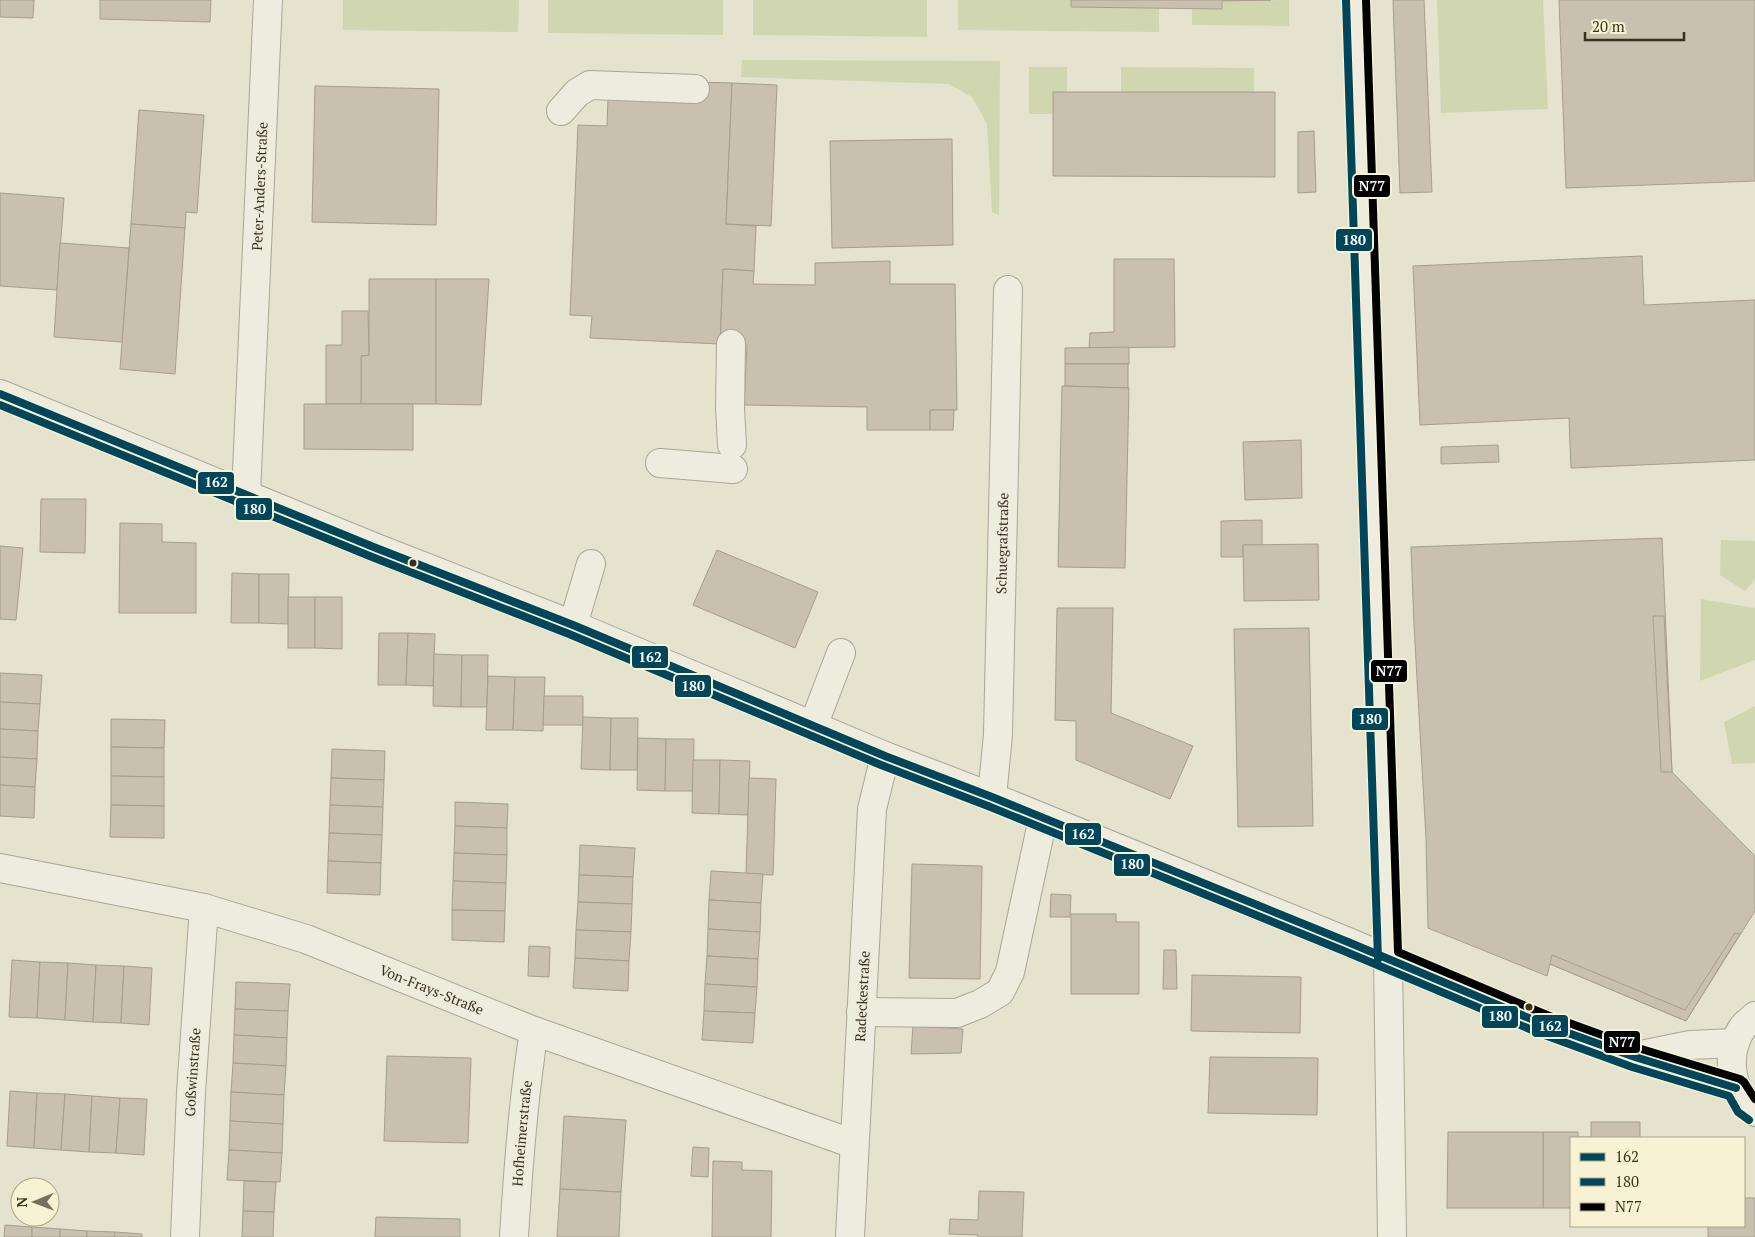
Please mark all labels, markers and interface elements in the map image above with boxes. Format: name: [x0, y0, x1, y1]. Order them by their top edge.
scale bar: [1585, 10, 1684, 42]
text: 20 m: [1592, 16, 1625, 36]
street label: Peter-Anders-Straße: [247, 122, 272, 251]
line badge: N77: [1353, 174, 1391, 198]
text: N77: [1359, 176, 1385, 195]
line badge: 180: [1335, 228, 1373, 252]
text: 180: [1342, 230, 1366, 249]
line badge: 162: [197, 471, 235, 495]
text: 162: [204, 472, 228, 491]
street label: Schuegrafstraße: [991, 492, 1012, 594]
line badge: 180: [235, 497, 273, 521]
text: 180: [242, 499, 266, 518]
unlabelled marker: [408, 558, 418, 568]
line badge: 162: [631, 645, 669, 669]
text: 162: [638, 647, 662, 666]
line badge: N77: [1370, 659, 1408, 683]
text: N77: [1376, 661, 1402, 680]
line badge: 180: [674, 674, 712, 698]
text: 180: [681, 676, 705, 695]
line badge: 180: [1351, 707, 1389, 731]
text: 180: [1358, 709, 1382, 728]
line badge: 162: [1064, 822, 1102, 846]
text: 162: [1071, 824, 1095, 843]
line badge: 180: [1113, 853, 1151, 877]
text: 180: [1120, 854, 1144, 873]
street label: Radeckestraße: [850, 950, 874, 1042]
street label: Von-Frays-Straße: [377, 960, 487, 1019]
unlabelled marker: [1524, 1002, 1534, 1012]
line badge: 180: [1481, 1005, 1519, 1029]
text: 180: [1488, 1006, 1512, 1025]
line badge: 162: [1531, 1014, 1569, 1038]
text: 162: [1538, 1016, 1562, 1035]
street label: Goßwinstraße: [180, 1027, 205, 1117]
line badge: N77: [1603, 1030, 1641, 1054]
text: N77: [1609, 1032, 1635, 1051]
street label: Hofheimerstraße: [507, 1079, 536, 1187]
legend: [1570, 1137, 1745, 1227]
text: 162: [1615, 1146, 1639, 1166]
text: 180: [1615, 1171, 1639, 1191]
north arrow: [10, 1177, 60, 1227]
text: N: [12, 1196, 31, 1208]
text: N77: [1615, 1196, 1642, 1216]

